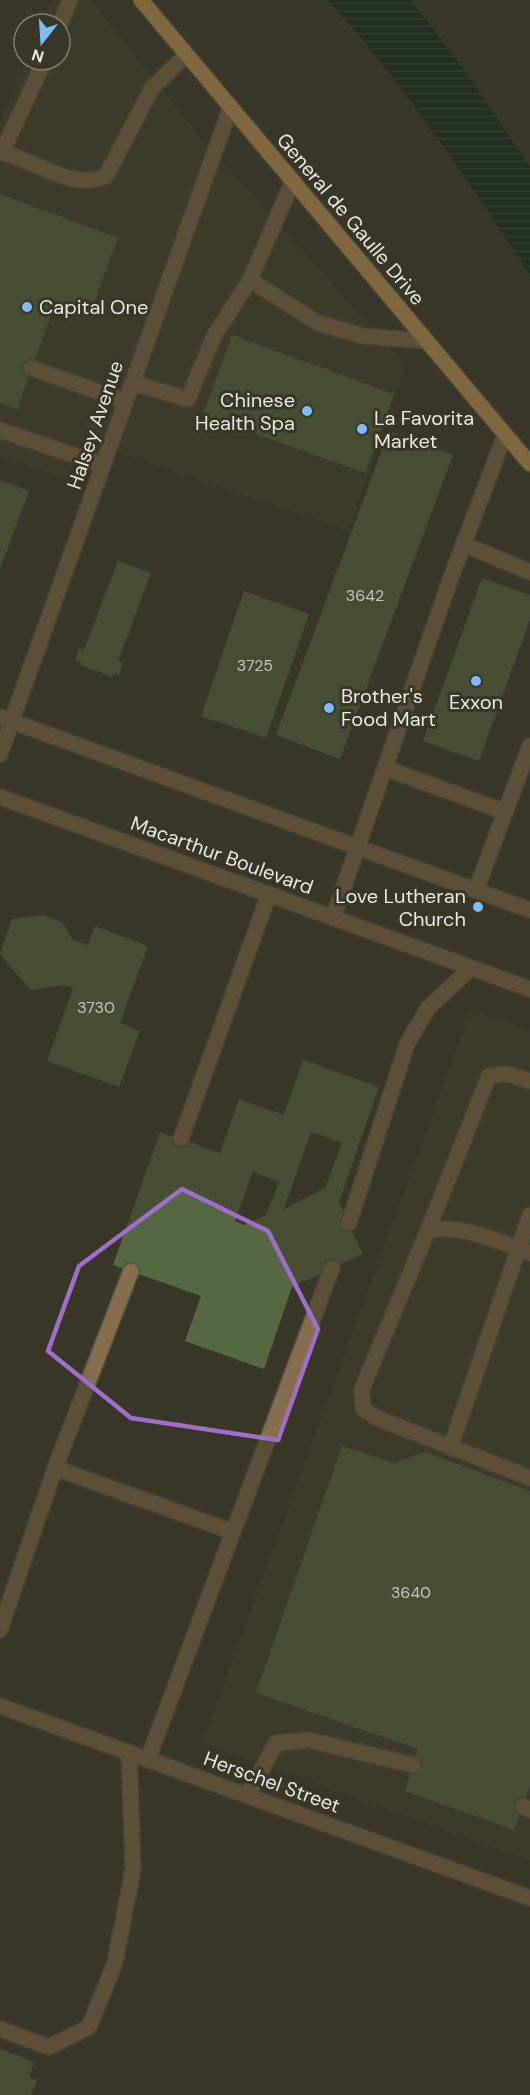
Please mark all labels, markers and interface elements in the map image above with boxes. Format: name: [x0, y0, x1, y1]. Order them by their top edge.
north arrow: [12, 12, 72, 72]
text: N: [29, 44, 46, 68]
street label: General de Gaulle Drive: [271, 127, 431, 311]
place label: Capital One: [39, 294, 148, 320]
marker: Capital One: [20, 300, 34, 314]
street label: Halsey Avenue: [61, 357, 129, 493]
place label: Chinese Health Spa: [195, 387, 295, 436]
marker: Chinese Health Spa: [300, 404, 314, 418]
place label: La Favorita Market: [374, 405, 474, 454]
marker: La Favorita Market: [355, 422, 369, 436]
house number: 3642: [346, 585, 384, 606]
house number: 3725: [237, 655, 273, 676]
marker: Exxon: [469, 674, 483, 688]
place label: Brother's Food Mart: [341, 683, 436, 732]
place label: Exxon: [449, 689, 503, 715]
marker: Brother's Food Mart: [322, 701, 336, 715]
street label: Macarthur Boulevard: [127, 810, 317, 900]
place label: Love Lutheran Church: [335, 883, 466, 932]
marker: Love Lutheran Church: [471, 900, 485, 914]
house number: 3730: [77, 997, 115, 1018]
house number: 3640: [391, 1582, 431, 1603]
street label: Herschel Street: [200, 1745, 344, 1819]

